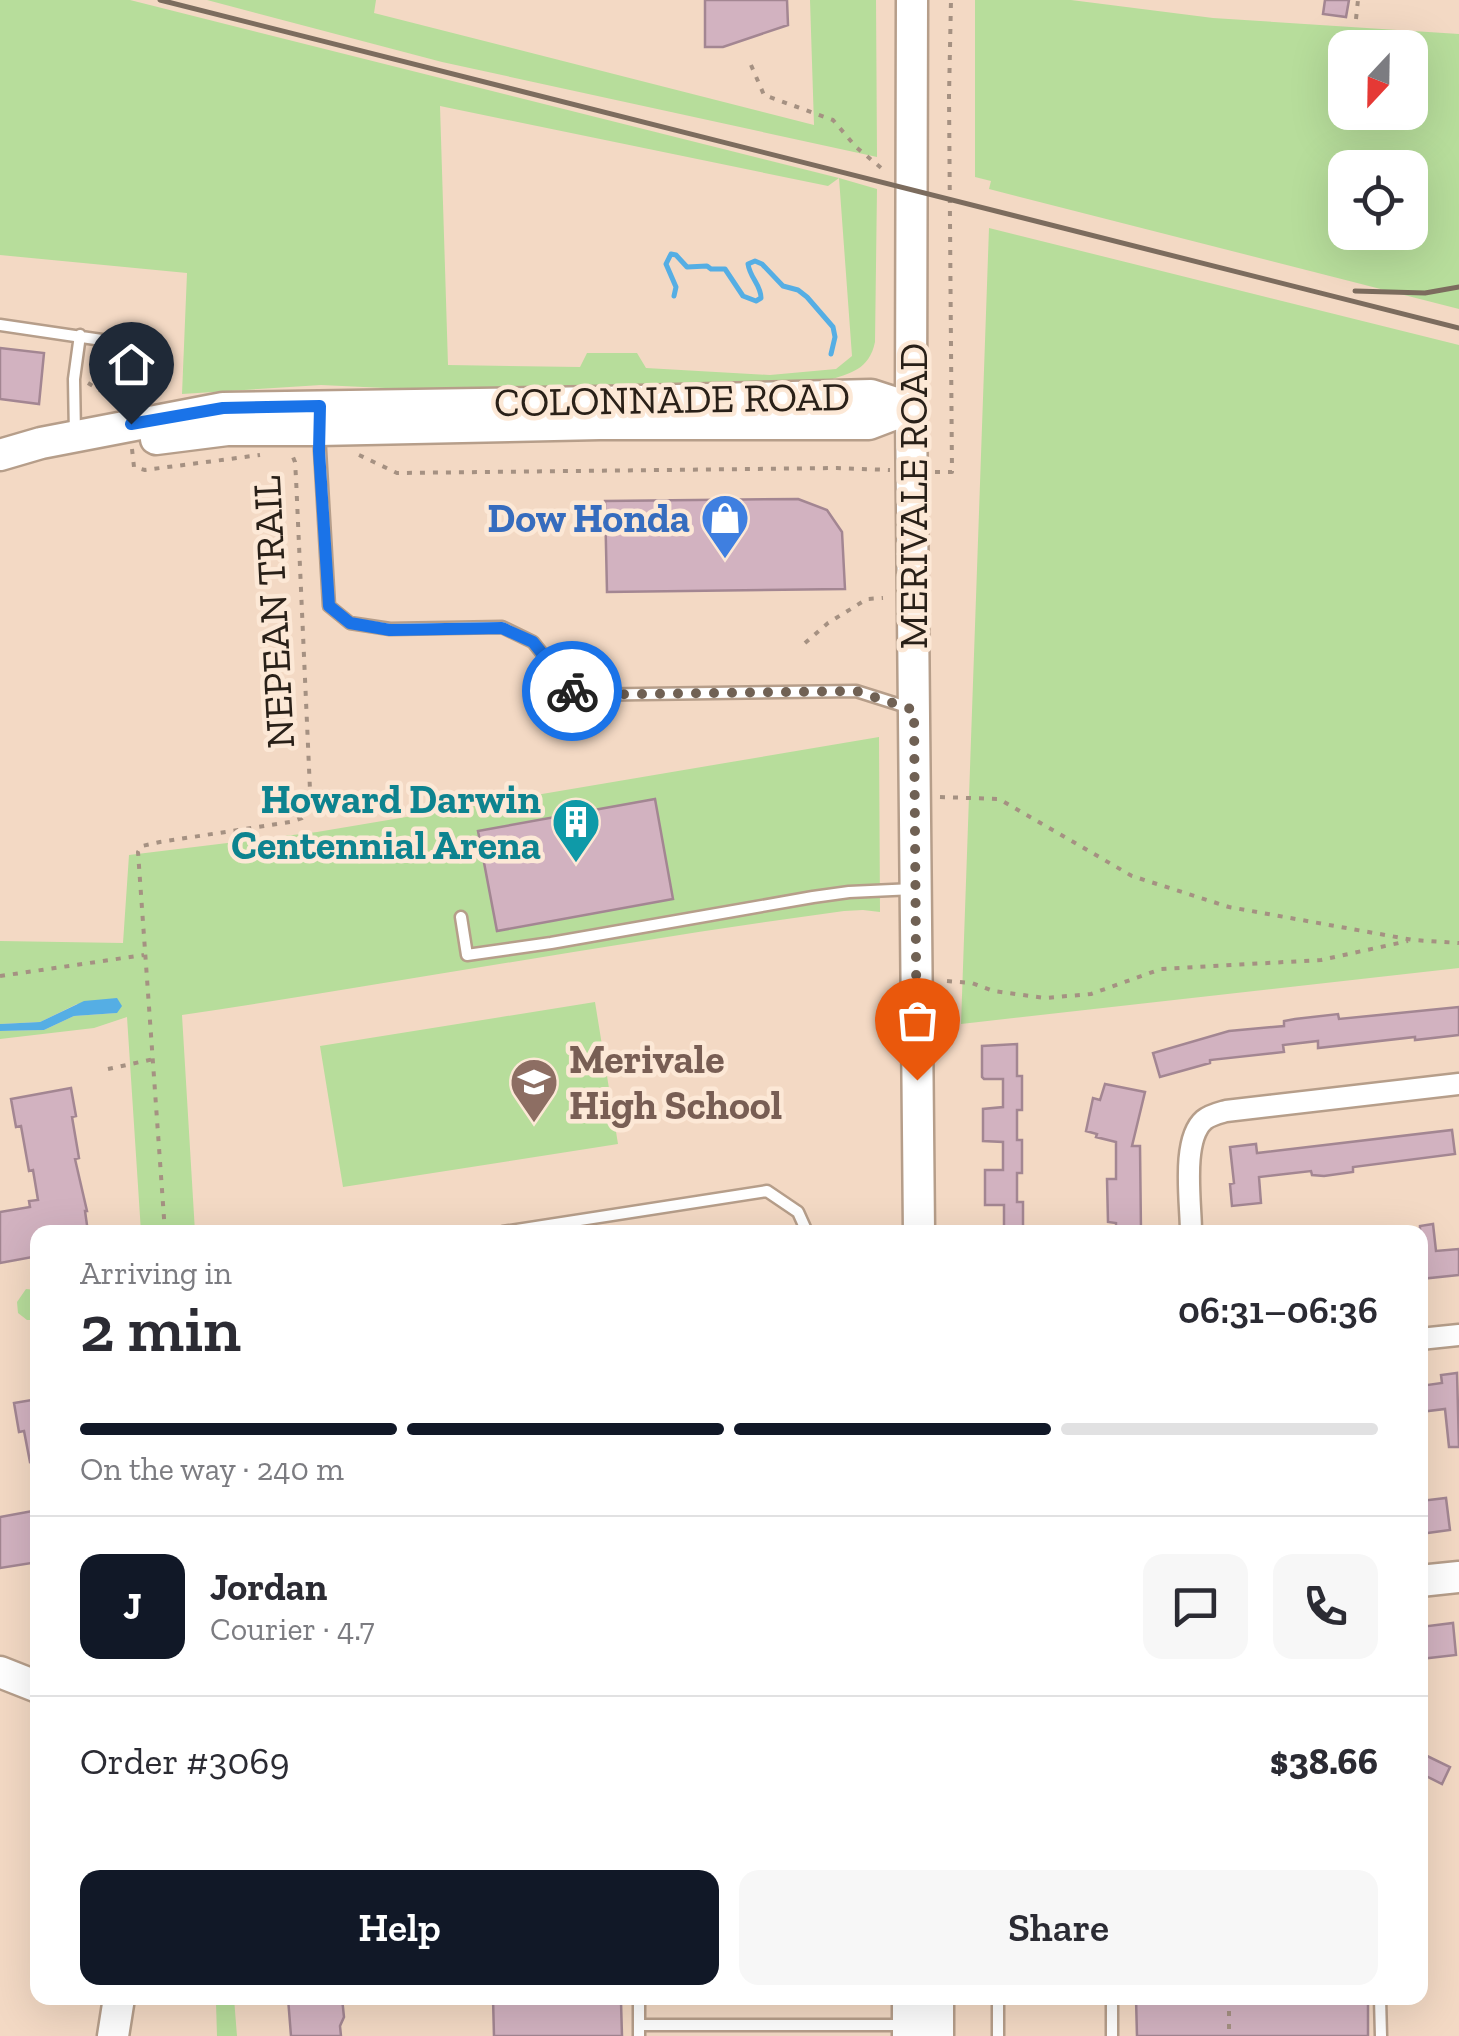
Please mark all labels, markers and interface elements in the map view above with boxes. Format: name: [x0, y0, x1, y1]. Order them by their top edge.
north arrow: [1328, 30, 1428, 130]
map controls: [1328, 30, 1428, 250]
button: locate: [1328, 150, 1428, 250]
pin: [89, 322, 174, 425]
icon: home: [104, 337, 159, 392]
street label: MERIVALE ROAD: [889, 343, 937, 649]
street label: COLONNADE ROAD: [494, 372, 850, 426]
street label: NEPEAN TRAIL: [242, 474, 304, 750]
shop icon: Dow Honda: [699, 492, 751, 560]
place label: Dow Honda: [487, 494, 690, 542]
courier: [522, 641, 622, 741]
icon: bike: [545, 664, 600, 719]
place label: Howard Darwin Centennial Arena: [231, 775, 541, 869]
building icon: Howard Darwin Centennial Arena: [550, 796, 602, 864]
pin: [875, 978, 960, 1081]
icon: bag: [890, 993, 945, 1048]
place label: Merivale High School: [569, 1035, 782, 1129]
school or university icon: Merivale High School: [508, 1056, 560, 1124]
text: Arriving in: [80, 1254, 232, 1292]
text: 06:31–06:36: [1178, 1287, 1378, 1333]
text: 2 min: [80, 1290, 241, 1368]
text: On the way · 240 m: [80, 1450, 344, 1488]
button: chat: [1143, 1554, 1248, 1659]
button: phone: [1273, 1554, 1378, 1659]
text: Jordan: [210, 1564, 327, 1610]
text: J: [123, 1583, 142, 1629]
text: Courier · 4.7: [210, 1610, 374, 1648]
text: Order #3069: [80, 1738, 290, 1784]
text: $38.66: [1270, 1738, 1378, 1784]
button: Help: [80, 1870, 719, 1985]
button: Share: [739, 1870, 1378, 1985]

